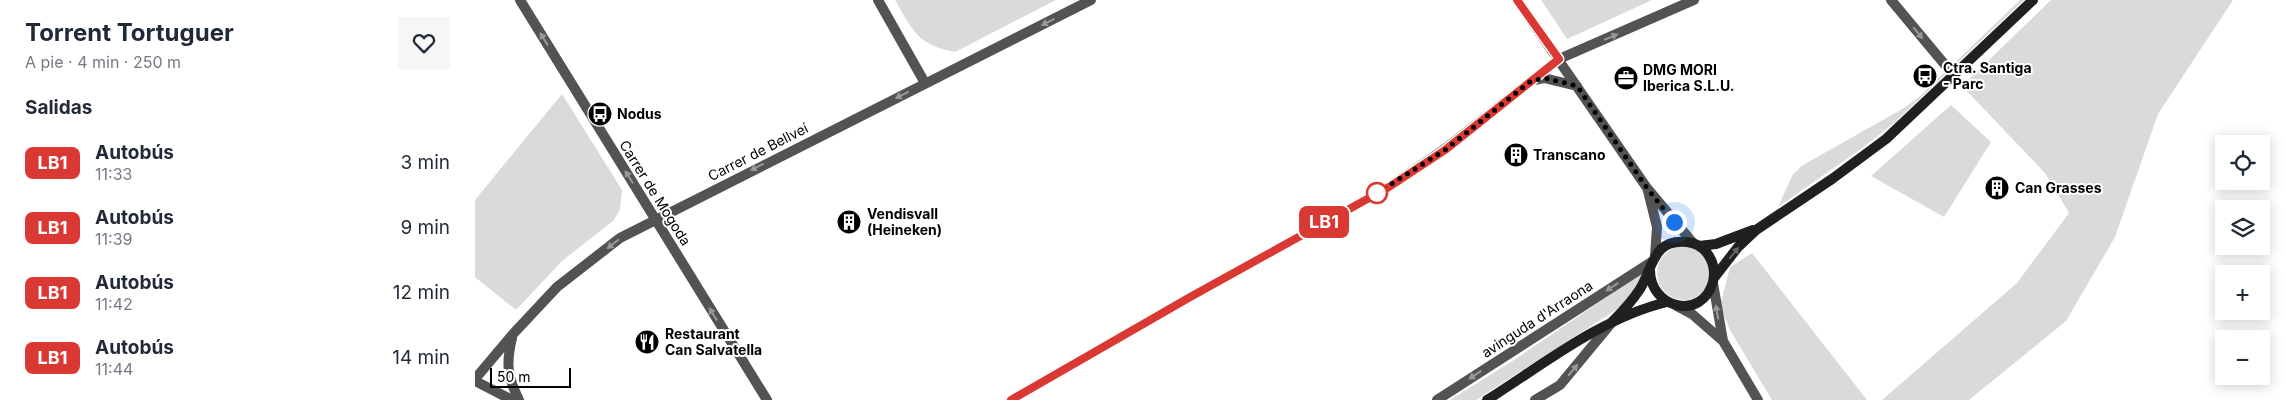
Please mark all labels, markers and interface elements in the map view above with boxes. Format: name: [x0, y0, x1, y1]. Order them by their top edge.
button: heart: [398, 17, 450, 69]
text: Torrent Tortuguer: [25, 18, 234, 47]
one-way arrow: [1041, 18, 1055, 26]
one-way arrow: [1913, 26, 1924, 39]
one-way arrow: [539, 33, 548, 46]
one-way arrow: [1604, 33, 1619, 41]
text: A pie · 4 min · 250 m: [25, 52, 181, 72]
place label: Ctra. Santiga - Parc: [1943, 59, 2032, 92]
place label: DMG MORI Iberica S.L.U.: [1643, 61, 1734, 94]
bus stop icon: Ctra. Santiga - Parc: [1912, 63, 1938, 89]
office icon: DMG MORI Iberica S.L.U.: [1613, 65, 1639, 91]
one-way arrow: [895, 91, 910, 99]
text: Salidas: [25, 96, 92, 119]
bus stop icon: Nodus: [587, 101, 613, 127]
place label: Nodus: [617, 105, 662, 122]
street label: Carrer de Bellveí: [705, 119, 811, 184]
map controls: [2215, 135, 2270, 385]
button: locate: [2215, 135, 2270, 190]
street label: Carrer de Mogoda: [616, 137, 695, 249]
text: Autobús: [95, 141, 174, 164]
building icon: Transcano: [1503, 142, 1529, 168]
place label: Transcano: [1533, 146, 1606, 163]
text: 3 min: [400, 151, 450, 174]
text: LB1: [38, 152, 67, 173]
text: 11:33: [95, 164, 132, 184]
one-way arrow: [750, 164, 764, 172]
one-way arrow: [624, 171, 634, 184]
building icon: Can Grasses: [1984, 175, 2010, 201]
place label: Can Grasses: [2015, 179, 2102, 196]
unlabelled marker: [1366, 182, 1388, 204]
button: layers: [2215, 200, 2270, 255]
place label: Vendisvall (Heineken): [867, 205, 942, 238]
text: Autobús: [95, 206, 174, 229]
line badge: LB1: [1295, 206, 1353, 238]
building icon: Vendisvall (Heineken): [836, 209, 862, 235]
your location: [1662, 210, 1687, 235]
text: LB1: [1309, 211, 1339, 232]
text: 9 min: [400, 216, 450, 239]
text: LB1: [38, 217, 67, 238]
text: 11:39: [95, 229, 132, 249]
one-way arrow: [607, 238, 620, 249]
one-way arrow: [1728, 246, 1739, 259]
button: +: [2215, 265, 2270, 320]
text: Autobús: [95, 271, 174, 294]
street label: avinguda d'Arraona: [1478, 276, 1595, 361]
text: 12 min: [393, 281, 450, 304]
text: LB1: [38, 282, 67, 303]
one-way arrow: [1605, 282, 1618, 292]
text: 11:42: [95, 294, 133, 314]
one-way arrow: [1712, 304, 1720, 320]
one-way arrow: [709, 307, 718, 320]
place label: Restaurant Can Salvatella: [665, 325, 762, 358]
restaurant icon: Restaurant Can Salvatella: [634, 329, 660, 355]
button: −: [2215, 330, 2270, 385]
text: Autobús: [95, 336, 174, 359]
text: 14 min: [392, 346, 450, 369]
text: LB1: [38, 347, 67, 368]
text: 11:44: [95, 359, 133, 379]
one-way arrow: [1567, 364, 1578, 377]
scale bar: [490, 365, 571, 388]
text: 50 m: [497, 368, 531, 385]
one-way arrow: [1469, 371, 1482, 380]

